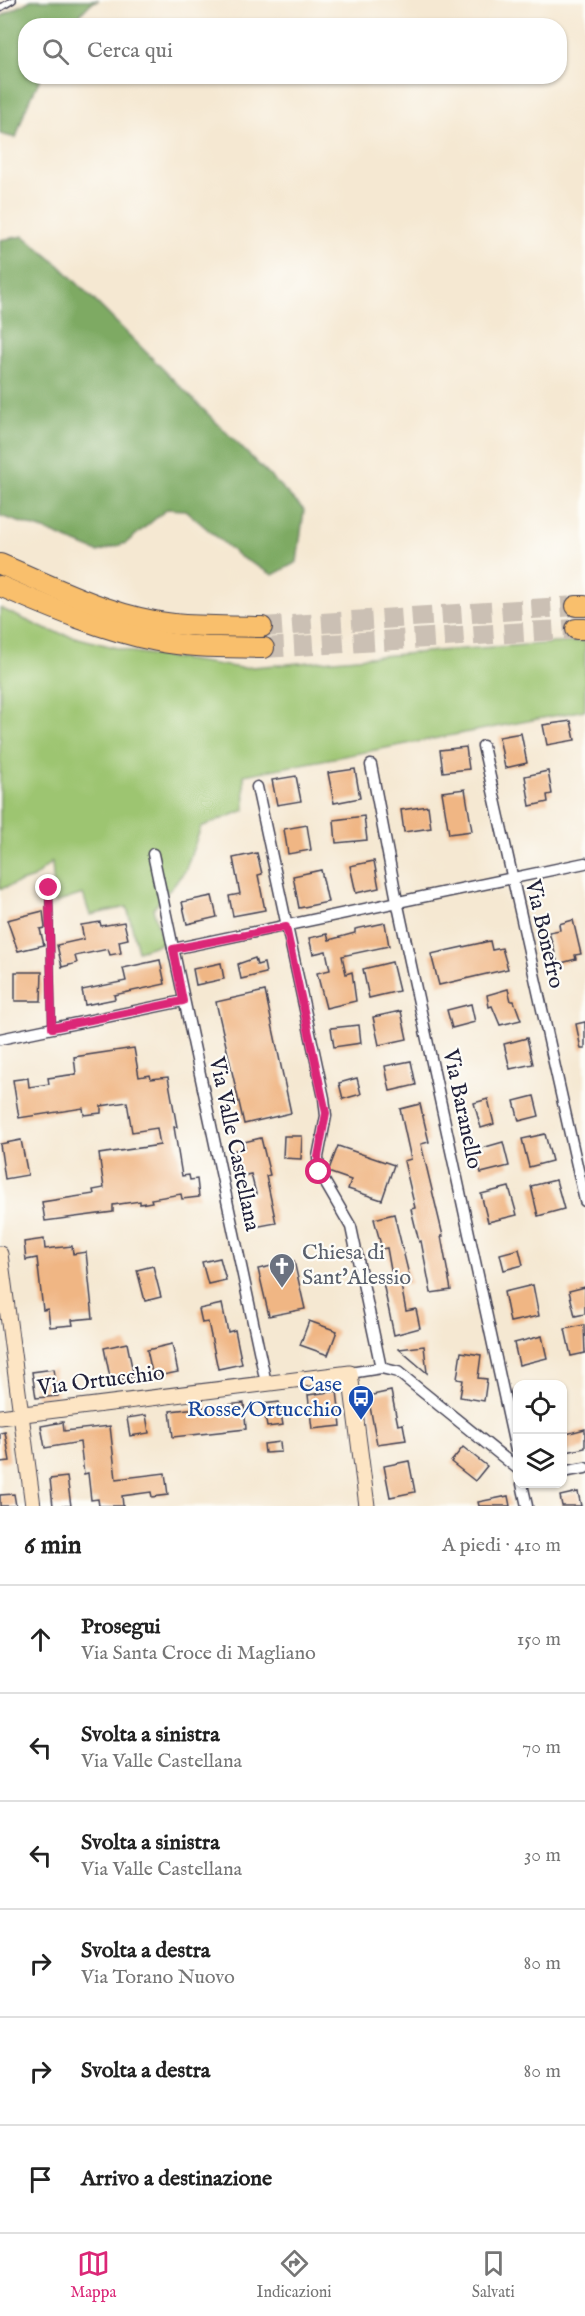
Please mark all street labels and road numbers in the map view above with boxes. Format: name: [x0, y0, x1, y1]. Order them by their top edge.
street label: Via Bonefro: [518, 876, 570, 991]
street label: Via Baranello: [435, 1046, 488, 1172]
street label: Via Valle Castellana: [202, 1053, 266, 1234]
street label: Via Ortucchio: [35, 1359, 166, 1403]

